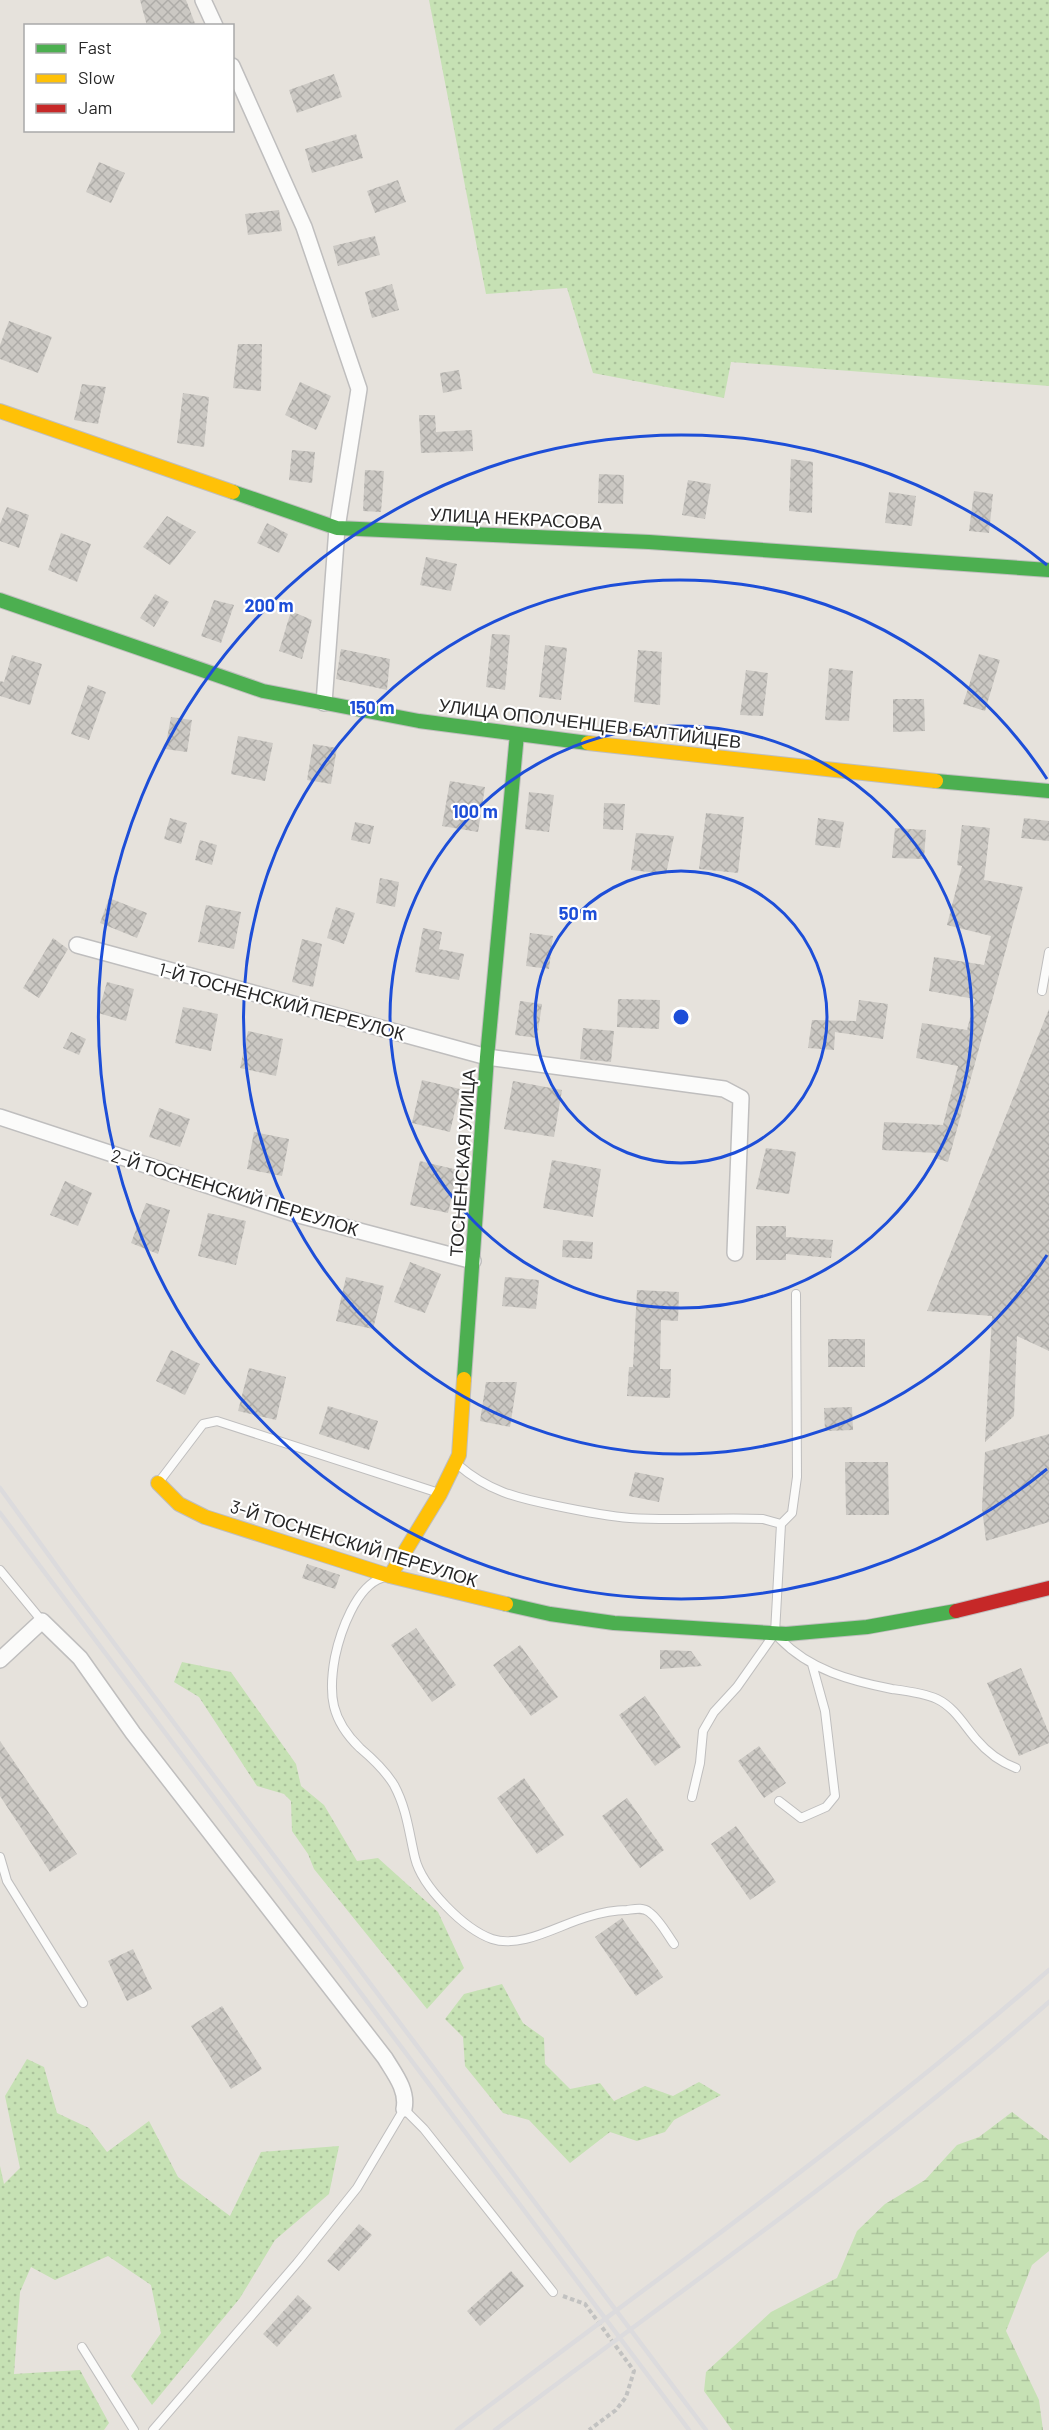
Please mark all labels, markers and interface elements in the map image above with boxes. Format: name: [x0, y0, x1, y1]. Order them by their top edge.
legend: [24, 24, 234, 132]
text: Fast: [78, 36, 112, 58]
text: Slow: [78, 66, 115, 88]
text: Jam: [78, 96, 112, 118]
street label: УЛИЦА НЕКРАСОВА: [429, 503, 603, 533]
text: 200 m: [244, 594, 294, 616]
street label: УЛИЦА ОПОЛЧЕНЦЕВ БАЛТИЙЦЕВ: [437, 694, 743, 752]
text: 150 m: [350, 696, 394, 718]
text: 100 m: [452, 800, 498, 822]
text: 50 m: [559, 902, 597, 924]
street label: 1-Й ТОСНЕНСКИЙ ПЕРЕУЛОК: [156, 957, 408, 1045]
centre of rings: [671, 1007, 691, 1027]
street label: ТОСНЕНСКАЯ УЛИЦА: [444, 1068, 480, 1258]
street label: 2-Й ТОСНЕНСКИЙ ПЕРЕУЛОК: [109, 1144, 362, 1240]
street label: 3-Й ТОСНЕНСКИЙ ПЕРЕУЛОК: [228, 1495, 481, 1591]

